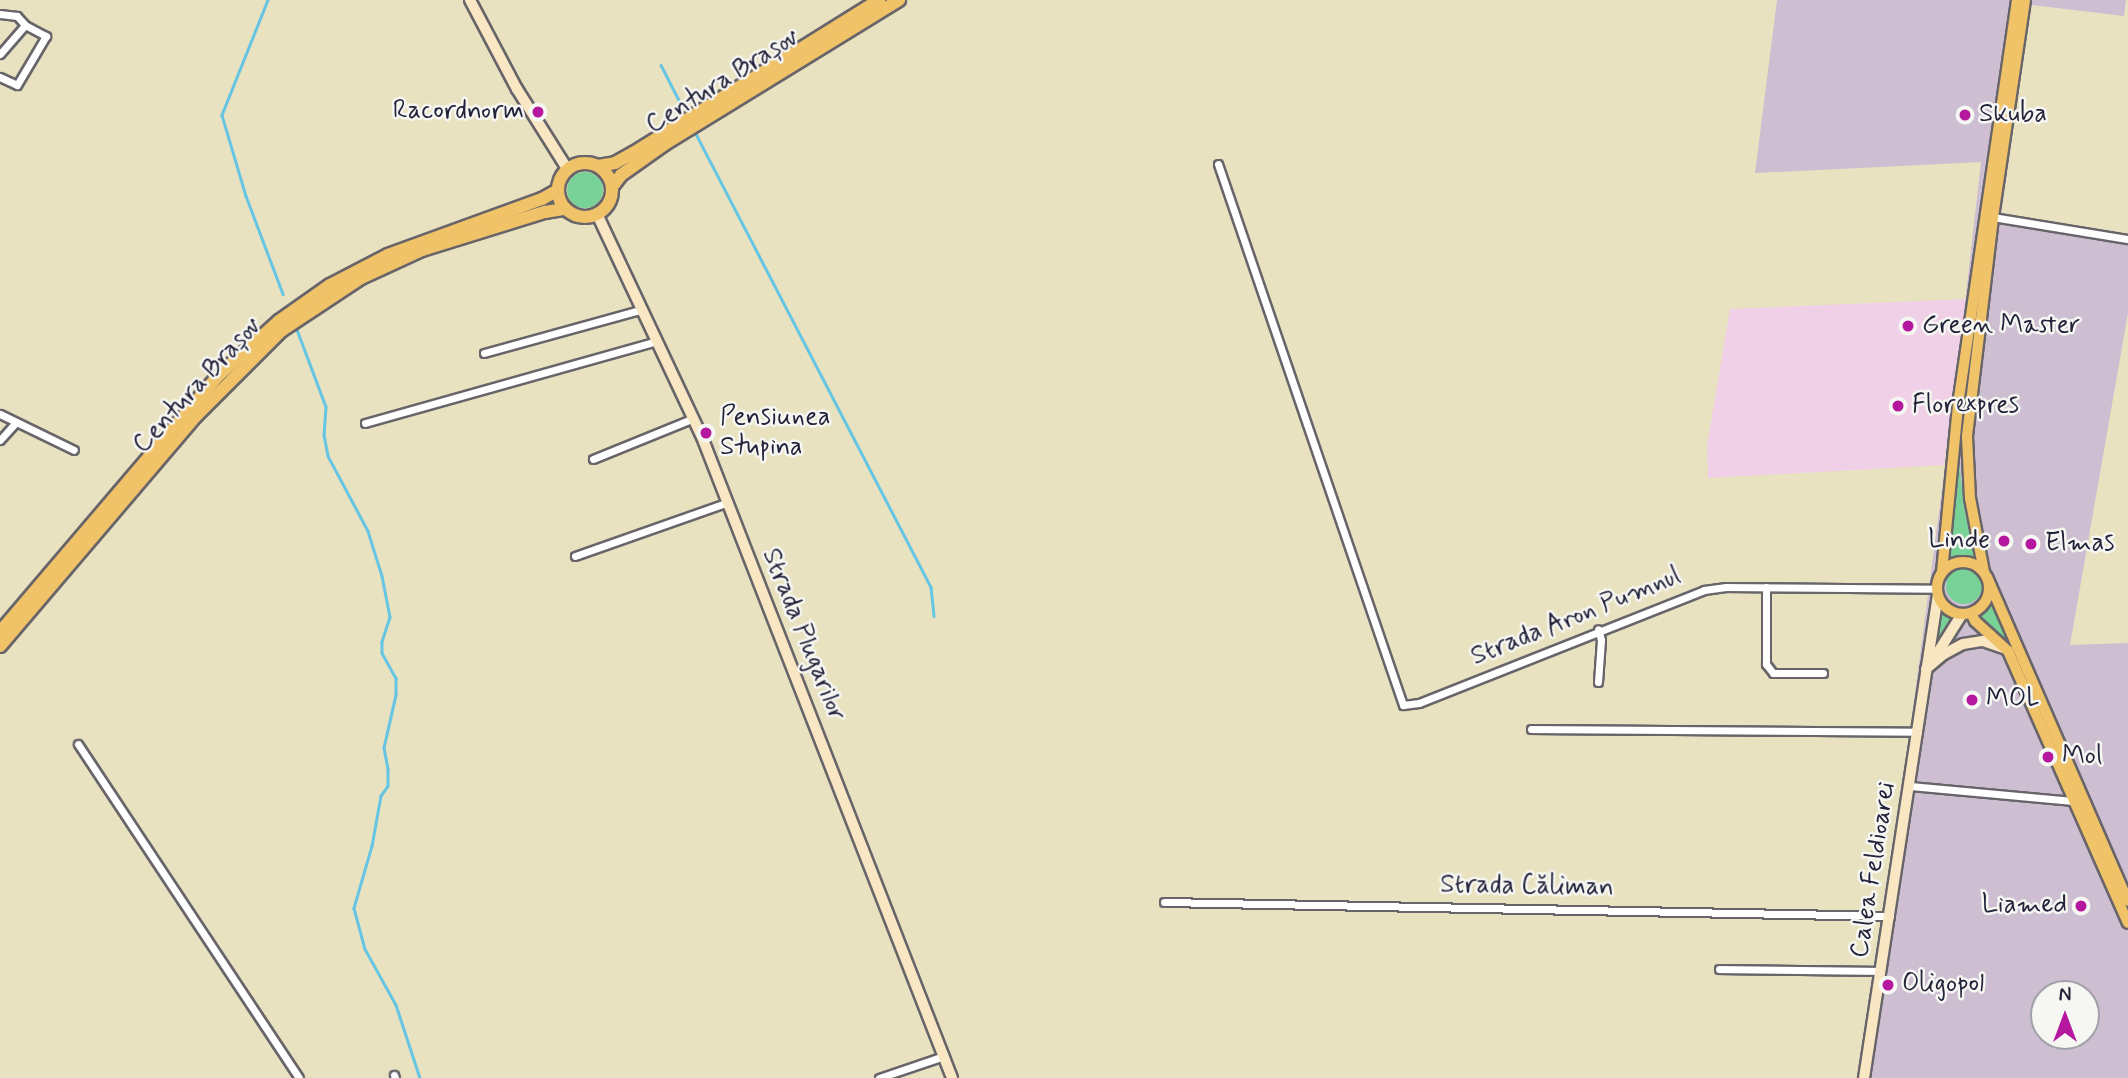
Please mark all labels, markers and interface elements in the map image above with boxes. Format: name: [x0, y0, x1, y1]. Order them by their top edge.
street label: Centura Brașov: [640, 22, 806, 142]
place label: Racordnorm: [393, 96, 524, 128]
place label: Skuba: [1979, 99, 2047, 131]
marker: Racordnorm: [530, 104, 546, 120]
marker: Skuba: [1957, 107, 1973, 123]
place label: Green Master: [1922, 310, 2078, 342]
street label: Centura Brașov: [127, 311, 269, 461]
marker: Green Master: [1900, 318, 1916, 334]
place label: Florexpres: [1912, 390, 2019, 422]
marker: Florexpres: [1890, 398, 1906, 414]
place label: Pensiunea Stupina: [720, 402, 830, 464]
marker: Pensiunea Stupina: [698, 425, 714, 441]
place label: Linde: [1928, 525, 1990, 557]
place label: Elmas: [2045, 528, 2114, 560]
marker: Linde: [1996, 533, 2012, 549]
marker: Elmas: [2023, 536, 2039, 552]
street label: Strada Plugarilor: [754, 543, 852, 727]
street label: Strada Aron Pumnul: [1465, 560, 1687, 674]
place label: MOL: [1986, 684, 2040, 716]
marker: MOL: [1964, 692, 1980, 708]
place label: Mol: [2062, 741, 2102, 773]
marker: Mol: [2040, 749, 2056, 765]
street label: Calea Feldioarei: [1845, 780, 1903, 960]
street label: Strada Căliman: [1438, 870, 1616, 904]
place label: Liamed: [1982, 890, 2067, 922]
marker: Liamed: [2073, 898, 2089, 914]
place label: Oligopol: [1902, 969, 1984, 1001]
marker: Oligopol: [1880, 977, 1896, 993]
north arrow: [2030, 980, 2100, 1050]
text: N: [2059, 983, 2071, 1008]

